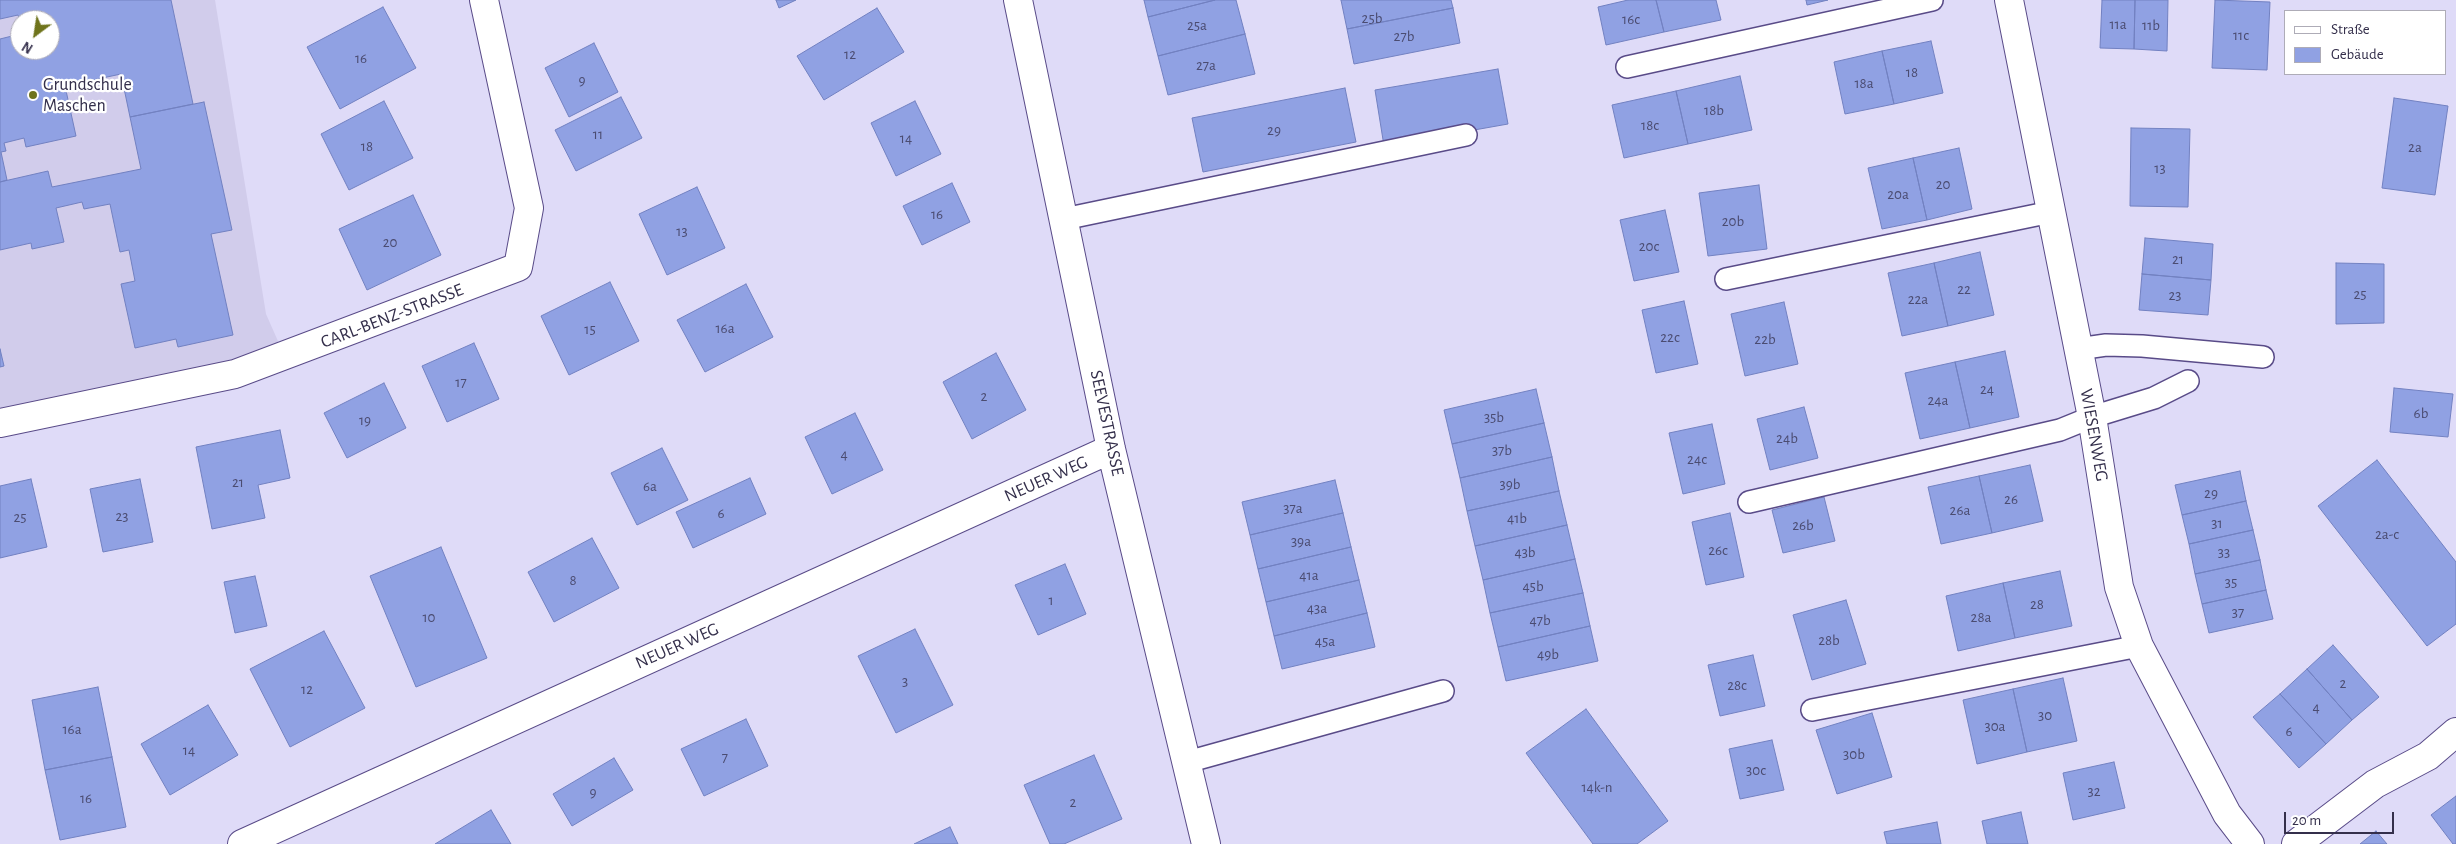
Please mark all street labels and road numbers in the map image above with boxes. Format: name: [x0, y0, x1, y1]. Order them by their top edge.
street label: CARL-BENZ-STRASSE: [318, 279, 466, 353]
street label: SEEVESTRASSE: [1085, 368, 1129, 478]
street label: WIESENWEG: [2075, 387, 2113, 483]
street label: NEUER WEG: [1001, 451, 1091, 507]
street label: NEUER WEG: [632, 618, 722, 674]

